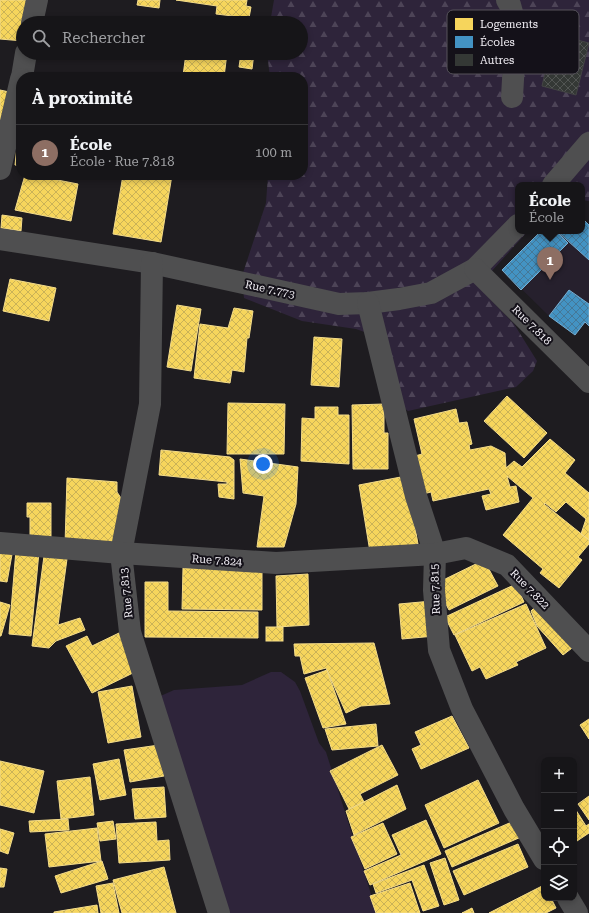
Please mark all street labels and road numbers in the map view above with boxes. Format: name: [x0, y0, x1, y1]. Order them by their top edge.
street label: Rue 7.773: [244, 278, 296, 301]
street label: Rue 7.818: [509, 303, 554, 348]
street label: Rue 7.824: [191, 552, 243, 569]
street label: Rue 7.815: [428, 563, 443, 614]
street label: Rue 7.813: [117, 567, 136, 619]
street label: Rue 7.822: [507, 567, 552, 612]

